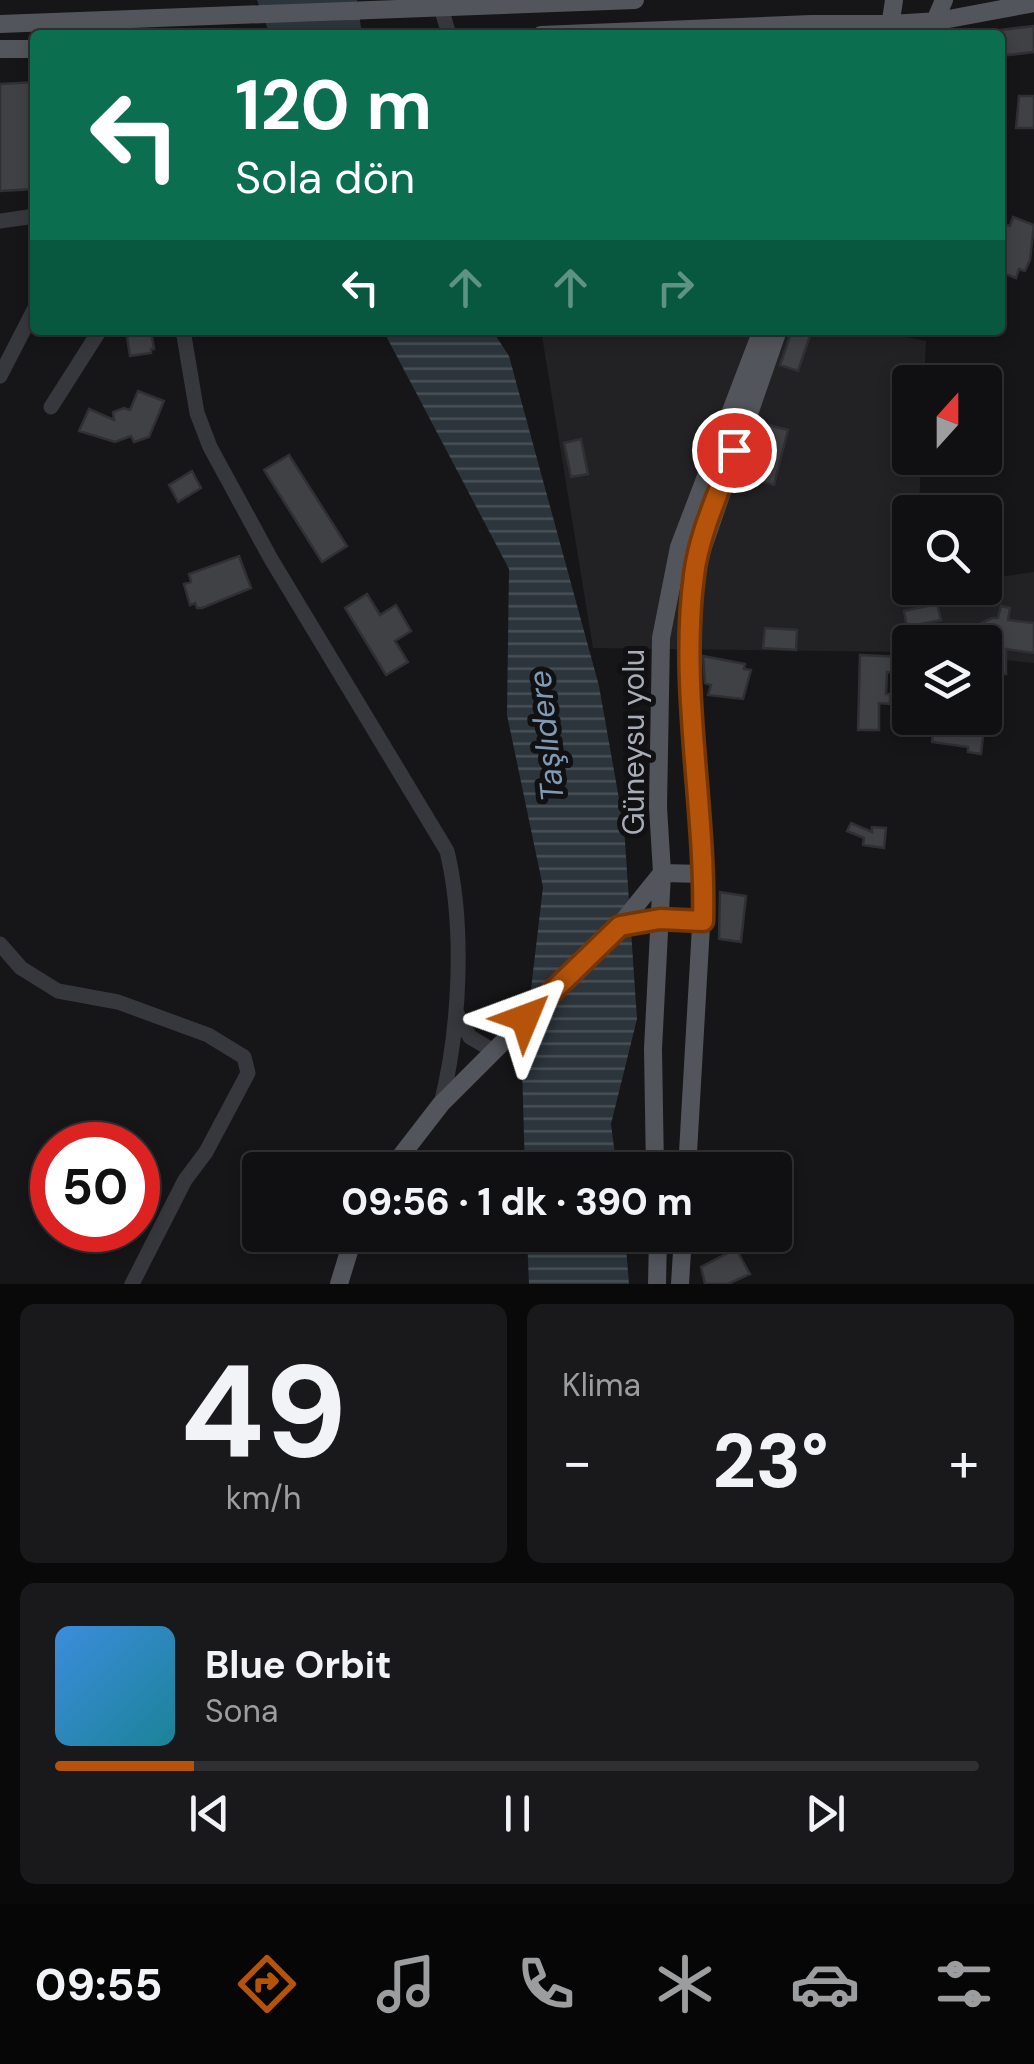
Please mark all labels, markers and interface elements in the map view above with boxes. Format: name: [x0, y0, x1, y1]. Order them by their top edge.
text: 120 m: [235, 60, 432, 151]
icon: left: [70, 70, 200, 200]
text: Sola dön: [235, 148, 415, 207]
icon: left: [333, 260, 388, 315]
icon: ahead: [438, 260, 493, 315]
icon: ahead: [543, 260, 598, 315]
icon: right: [648, 260, 703, 315]
north arrow: [892, 365, 1002, 475]
map controls: [892, 365, 1002, 735]
pin: [692, 408, 777, 493]
icon: arrive: [707, 423, 762, 478]
button: search: [892, 495, 1002, 605]
button: layers: [892, 625, 1002, 735]
street label: Güneysu yolu: [614, 649, 653, 835]
water label: Taşlıdere: [518, 668, 574, 804]
position arrow: [473, 966, 577, 1070]
speed limit sign: 50: [30, 1122, 160, 1252]
text: 09:56 · 1 dk · 390 m: [341, 1177, 693, 1227]
text: 49: [180, 1327, 347, 1496]
text: Klima: [562, 1364, 641, 1406]
text: 23°: [712, 1413, 829, 1510]
text: −: [562, 1426, 592, 1498]
text: +: [949, 1426, 979, 1498]
text: km/h: [226, 1477, 301, 1519]
text: Blue Orbit: [205, 1640, 391, 1690]
text: Sona: [205, 1690, 278, 1732]
icon: previous: [182, 1786, 237, 1841]
icon: pause: [490, 1786, 545, 1841]
icon: next: [798, 1786, 853, 1841]
icon: directions: [232, 1949, 302, 2019]
icon: music: [371, 1949, 441, 2019]
icon: phone: [511, 1949, 581, 2019]
icon: climate: [650, 1949, 720, 2019]
icon: car: [790, 1949, 860, 2019]
icon: filters: [929, 1949, 999, 2019]
text: 09:55: [35, 1955, 162, 2014]

